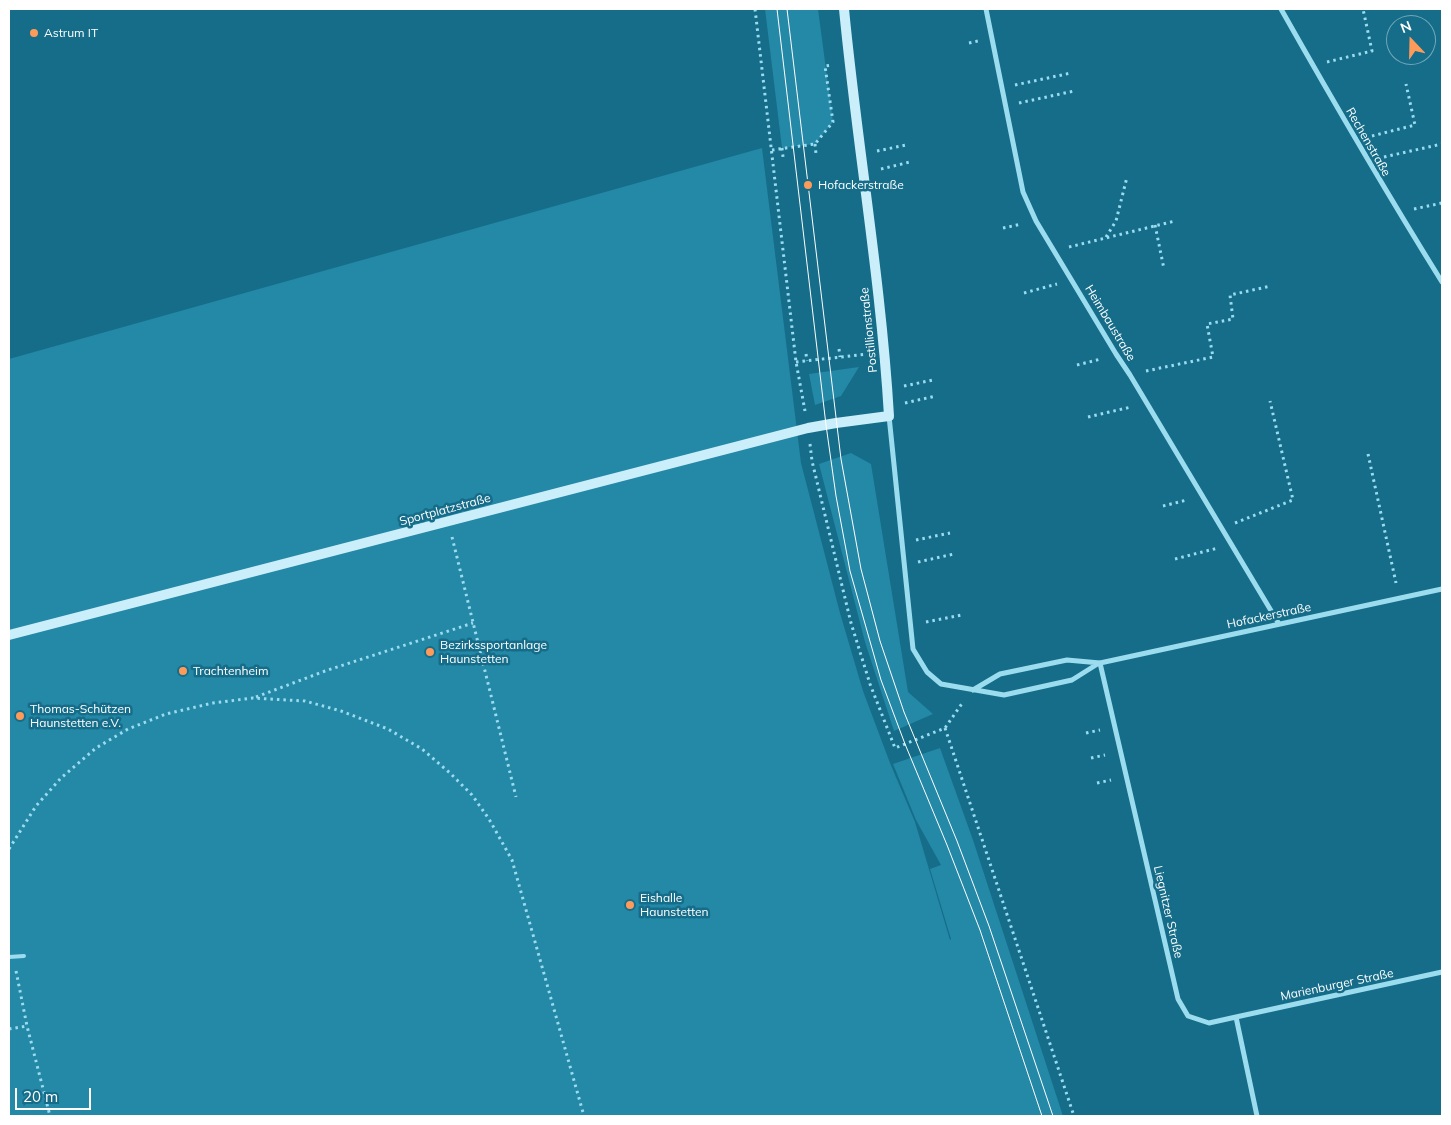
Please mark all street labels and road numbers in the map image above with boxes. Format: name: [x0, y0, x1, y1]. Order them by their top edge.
street label: Rechenstraße: [1343, 105, 1393, 179]
street label: Heimbaustraße: [1082, 282, 1138, 364]
street label: Postillionstraße: [857, 287, 881, 373]
street label: Sportplatzstraße: [398, 491, 492, 529]
street label: Hofackerstraße: [1226, 600, 1312, 632]
street label: Liegnitzer Straße: [1150, 864, 1186, 960]
street label: Marienburger Straße: [1279, 966, 1395, 1004]

